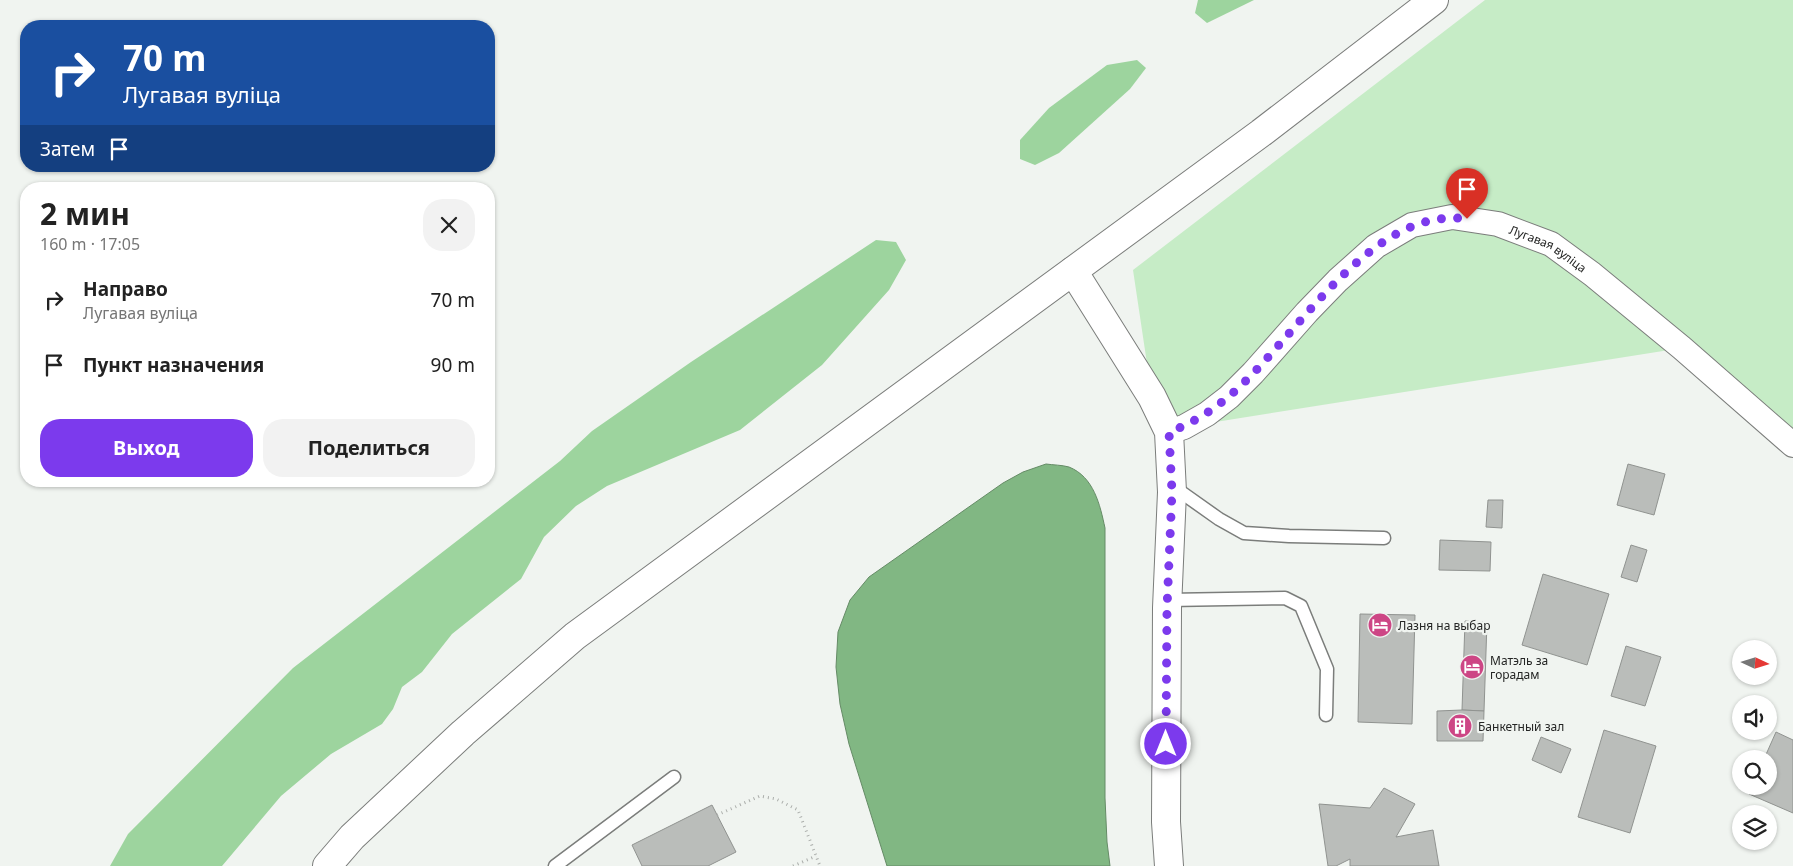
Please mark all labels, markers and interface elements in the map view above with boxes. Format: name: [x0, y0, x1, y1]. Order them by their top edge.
text: 70 m: [123, 34, 206, 81]
icon: right: [40, 40, 105, 105]
text: Лугавая вуліца: [123, 79, 281, 109]
icon: arrive: [105, 135, 133, 163]
text: Затем: [40, 136, 95, 162]
pin: [1446, 168, 1488, 219]
icon: arrive: [1453, 175, 1481, 203]
text: 2 мин: [40, 193, 130, 234]
button: close: [423, 199, 475, 251]
street label: Лугавая вуліца: [1507, 221, 1590, 276]
text: 160 m · 17:05: [40, 233, 140, 255]
text: Направо: [83, 276, 168, 302]
icon: right: [40, 286, 68, 314]
text: 70 m: [431, 287, 475, 313]
text: Лугавая вуліца: [83, 302, 198, 324]
icon: arrive: [40, 351, 68, 379]
text: Пункт назначения: [83, 352, 264, 378]
text: 90 m: [431, 352, 475, 378]
button: Выход: [40, 419, 253, 477]
button: Поделиться: [263, 419, 475, 477]
hotel icon: Лазня на выбар: [1367, 612, 1393, 638]
place label: Лазня на выбар: [1398, 617, 1491, 634]
north arrow: [1732, 640, 1778, 685]
map controls: [1732, 640, 1777, 850]
place label: Матэль за горадам: [1490, 652, 1548, 683]
hotel icon: Матэль за горадам: [1459, 654, 1485, 680]
button: sound: [1732, 695, 1777, 740]
building icon: Банкетный зал: [1447, 713, 1473, 739]
position arrow: [1139, 717, 1191, 769]
place label: Банкетный зал: [1478, 718, 1564, 735]
button: search: [1732, 750, 1777, 795]
button: layers: [1732, 805, 1777, 850]

